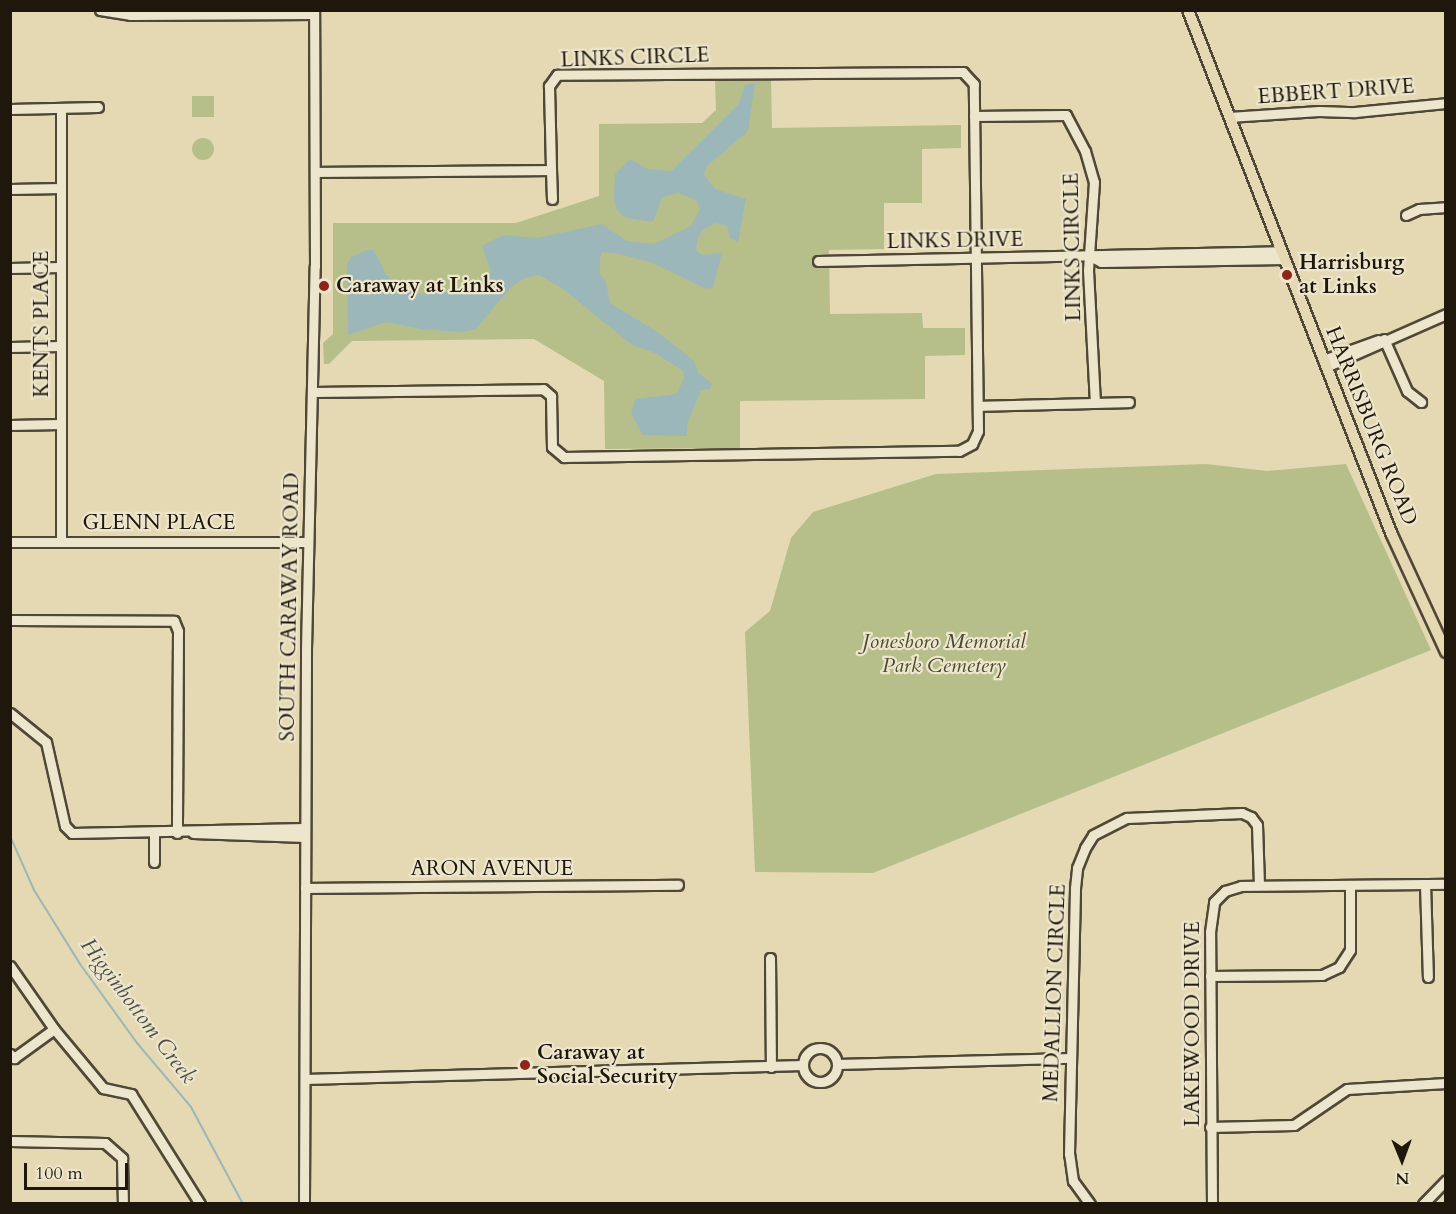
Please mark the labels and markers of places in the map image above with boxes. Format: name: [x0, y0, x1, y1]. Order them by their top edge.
place label: Harrisburg at Links: [1299, 250, 1404, 300]
marker: Harrisburg at Links: [1280, 268, 1294, 282]
place label: Caraway at Links: [336, 273, 504, 299]
marker: Caraway at Links: [317, 279, 331, 293]
place label: Caraway at Social Security: [537, 1040, 678, 1090]
marker: Caraway at Social Security: [518, 1058, 532, 1072]

